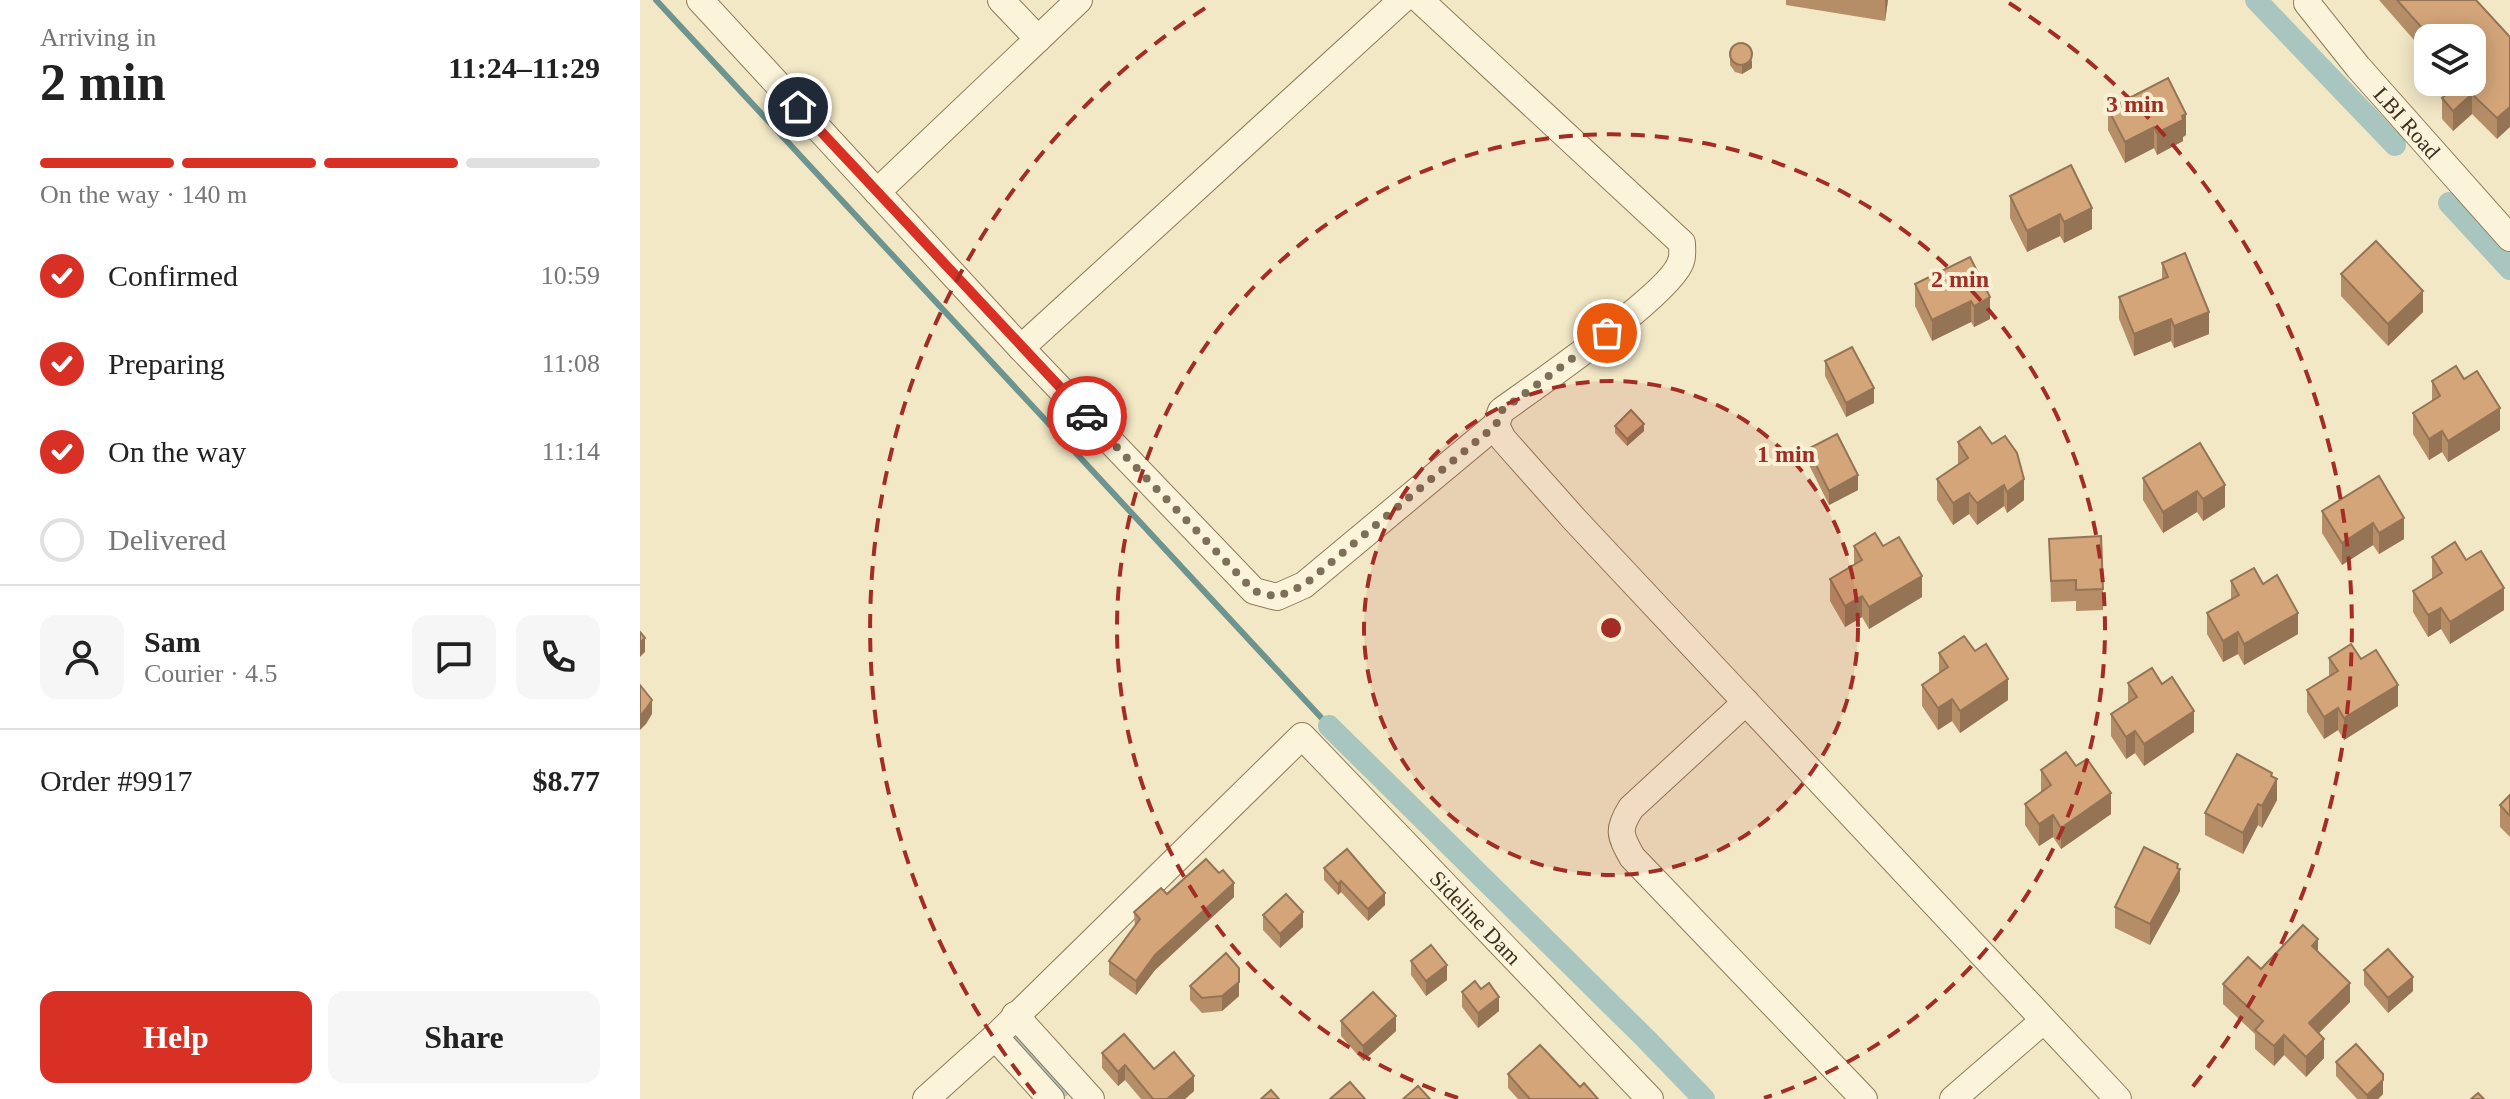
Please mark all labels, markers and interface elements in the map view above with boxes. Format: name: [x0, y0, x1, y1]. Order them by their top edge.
text: Arriving in: [40, 23, 156, 52]
map controls: [2414, 24, 2486, 96]
button: layers: [2414, 24, 2486, 96]
text: 11:24–11:29: [448, 51, 600, 84]
text: 2 min: [40, 54, 166, 111]
pin: [764, 73, 832, 141]
street label: LBI Road: [2369, 81, 2446, 163]
icon: home: [776, 85, 820, 129]
text: 3 min: [2106, 91, 2164, 117]
text: On the way · 140 m: [40, 180, 247, 209]
icon: check: [40, 254, 84, 298]
text: Confirmed: [108, 259, 238, 292]
text: 10:59: [541, 261, 600, 290]
text: 2 min: [1931, 266, 1989, 292]
pin: [1573, 299, 1641, 367]
icon: bag: [1585, 311, 1629, 355]
icon: check: [40, 342, 84, 386]
text: Preparing: [108, 347, 225, 380]
text: 11:08: [542, 349, 600, 378]
courier: [1047, 376, 1127, 456]
icon: car: [1065, 394, 1109, 438]
icon: check: [40, 430, 84, 474]
text: On the way: [108, 435, 246, 468]
text: 11:14: [542, 437, 600, 466]
text: 1 min: [1757, 441, 1815, 467]
text: Delivered: [108, 523, 226, 556]
centre of rings: [1597, 614, 1625, 642]
button: person: [40, 615, 124, 699]
button: chat: [412, 615, 496, 699]
button: phone: [516, 615, 600, 699]
text: Sam: [144, 625, 201, 658]
text: Courier · 4.5: [144, 659, 278, 688]
text: Order #9917: [40, 764, 192, 797]
text: $8.77: [533, 764, 600, 797]
street label: Sideline Dam: [1425, 865, 1527, 970]
button: Help: [40, 991, 312, 1083]
button: Share: [328, 991, 600, 1083]

